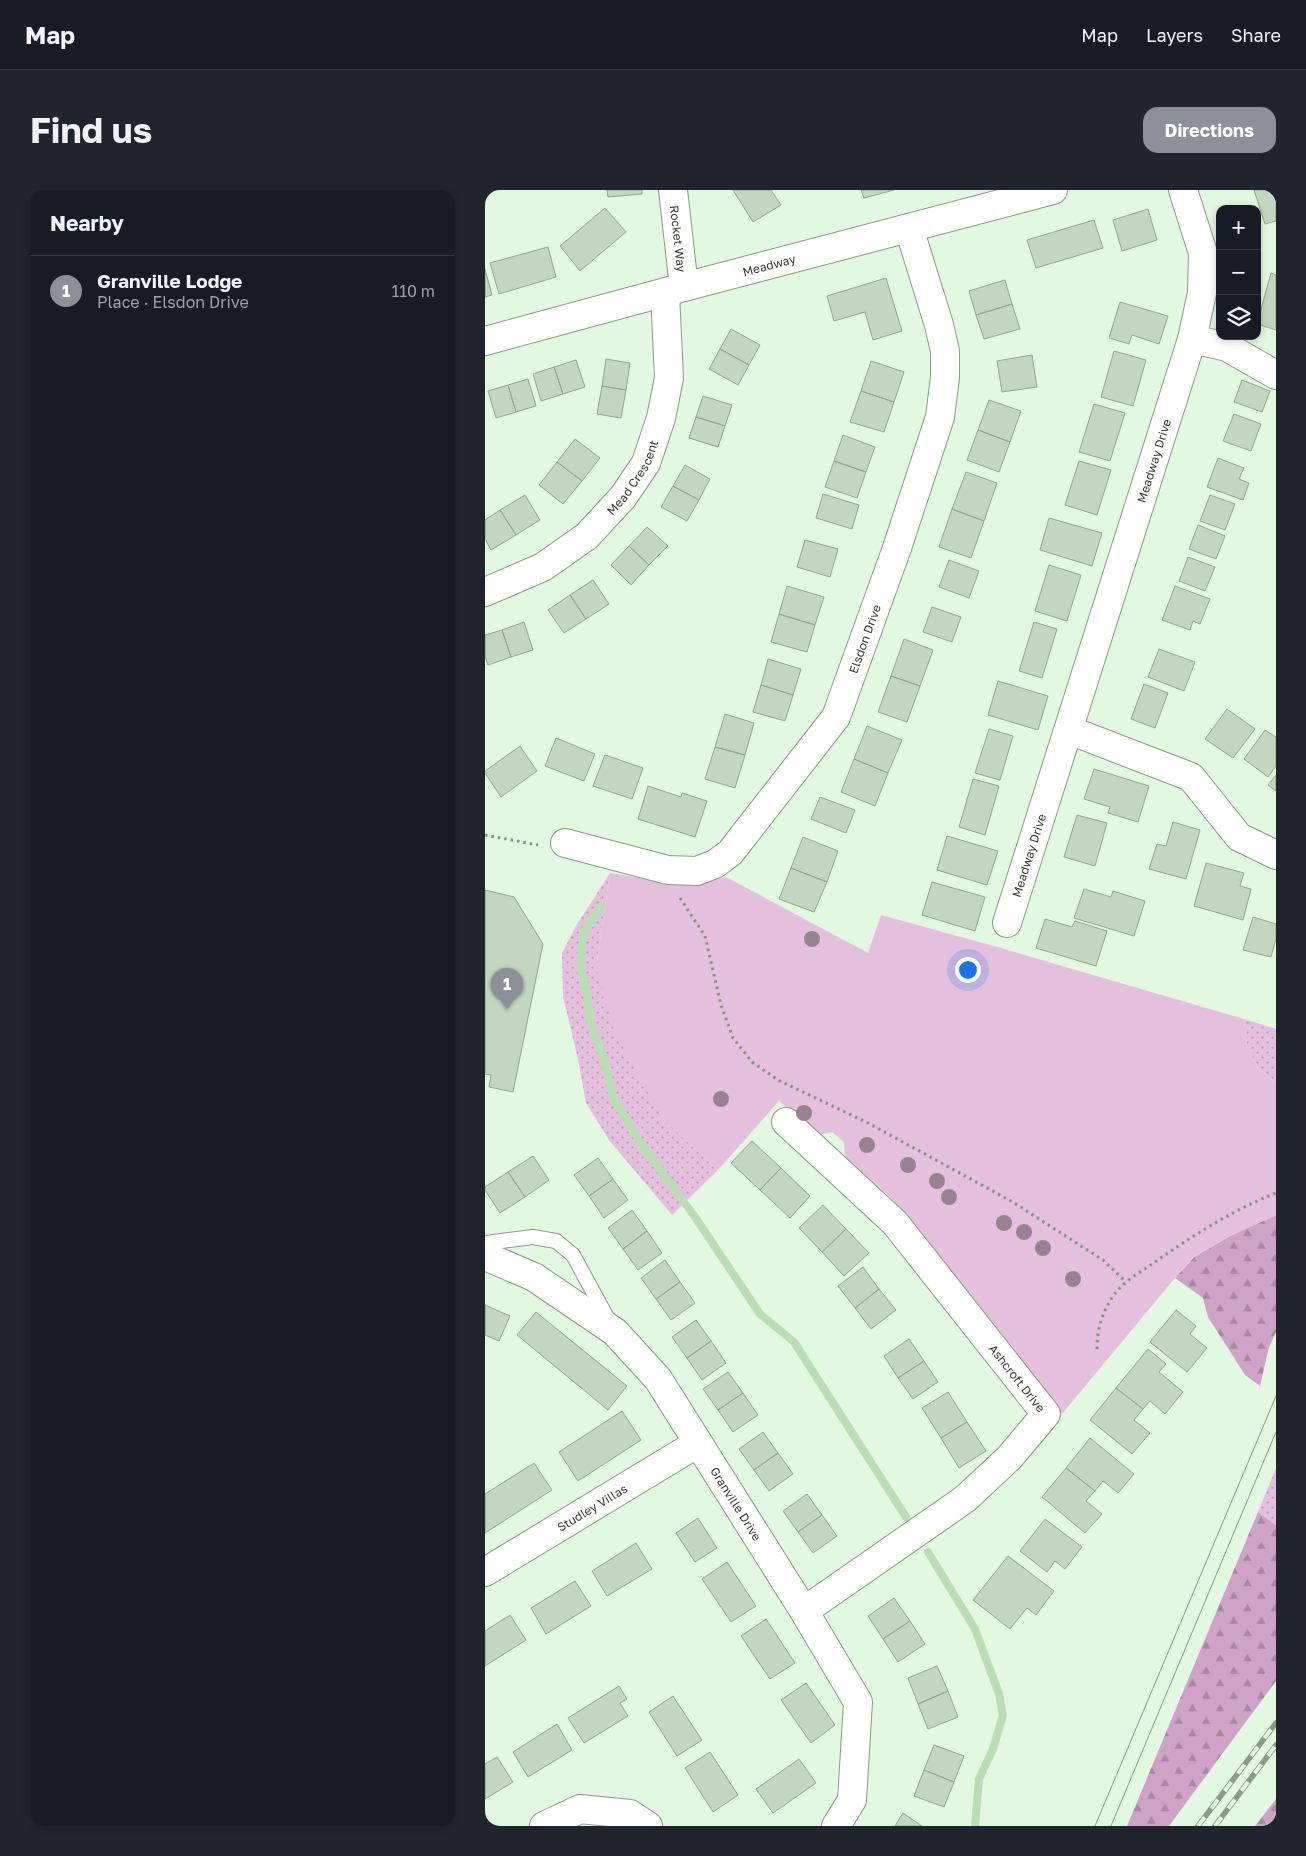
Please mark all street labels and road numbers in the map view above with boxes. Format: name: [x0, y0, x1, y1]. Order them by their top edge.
street label: Rocket Way: [667, 204, 690, 273]
street label: Meadway: [741, 250, 797, 279]
street label: Meadway Drive: [1133, 417, 1174, 504]
street label: Mead Crescent: [603, 438, 661, 518]
street label: Elsdon Drive: [845, 602, 884, 675]
street label: Meadway Drive: [1008, 812, 1049, 899]
street label: Ashcroft Drive: [986, 1341, 1049, 1415]
street label: Granville Drive: [708, 1464, 765, 1543]
street label: Studley Villas: [554, 1480, 630, 1534]

